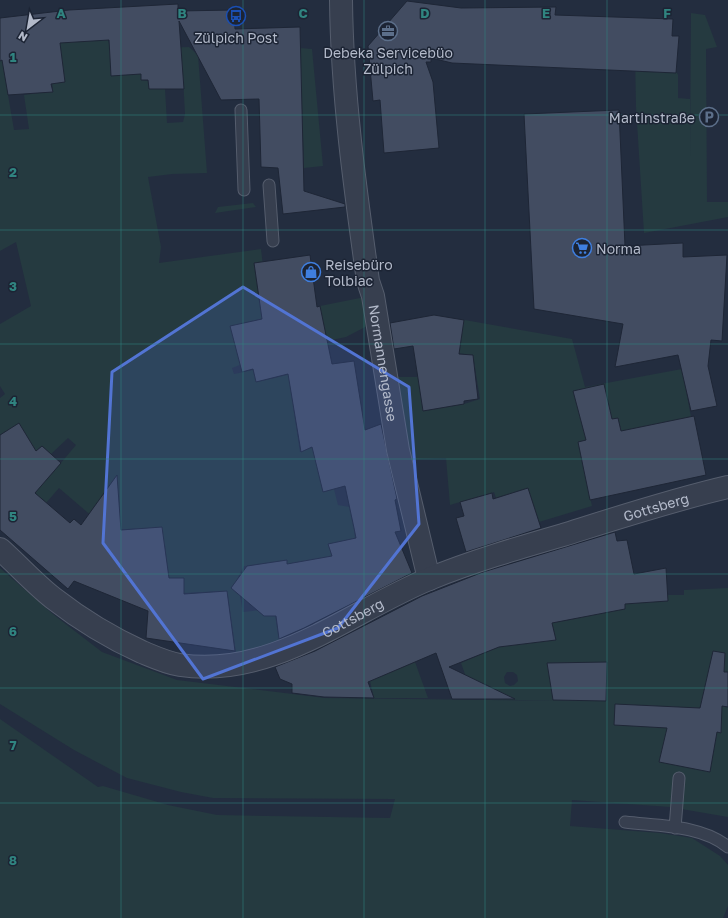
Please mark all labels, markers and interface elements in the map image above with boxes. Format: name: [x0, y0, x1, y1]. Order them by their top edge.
text: A: [56, 5, 66, 21]
text: B: [177, 5, 187, 21]
bus stop icon: Zülpich Post: [225, 5, 247, 27]
text: C: [298, 5, 308, 21]
text: D: [420, 5, 430, 21]
text: E: [542, 5, 550, 21]
text: F: [663, 5, 671, 21]
north arrow: [8, 8, 48, 48]
office icon: Debeka Servicebüo Zülpich: [377, 20, 399, 42]
text: N: [16, 29, 30, 45]
place label: Zülpich Post: [194, 29, 278, 46]
place label: Debeka Servicebüo Zülpich: [323, 44, 453, 77]
text: 1: [10, 49, 17, 65]
parking icon: Martinstraße: [698, 106, 720, 128]
place label: Martinstraße: [609, 109, 695, 126]
text: 2: [9, 164, 17, 180]
supermarket icon: Norma: [571, 237, 593, 259]
place label: Norma: [596, 240, 641, 257]
place label: Reisebüro Tolbiac: [325, 256, 393, 289]
shop icon: Reisebüro Tolbiac: [300, 261, 322, 283]
text: 3: [9, 278, 17, 294]
street label: Normannengasse: [366, 303, 402, 423]
text: 4: [9, 393, 17, 409]
street label: Gottsberg: [621, 489, 691, 524]
text: 5: [9, 508, 17, 524]
street label: Gottsberg: [319, 594, 386, 641]
text: 6: [9, 623, 17, 639]
text: 7: [9, 737, 17, 753]
text: 8: [9, 852, 17, 868]

